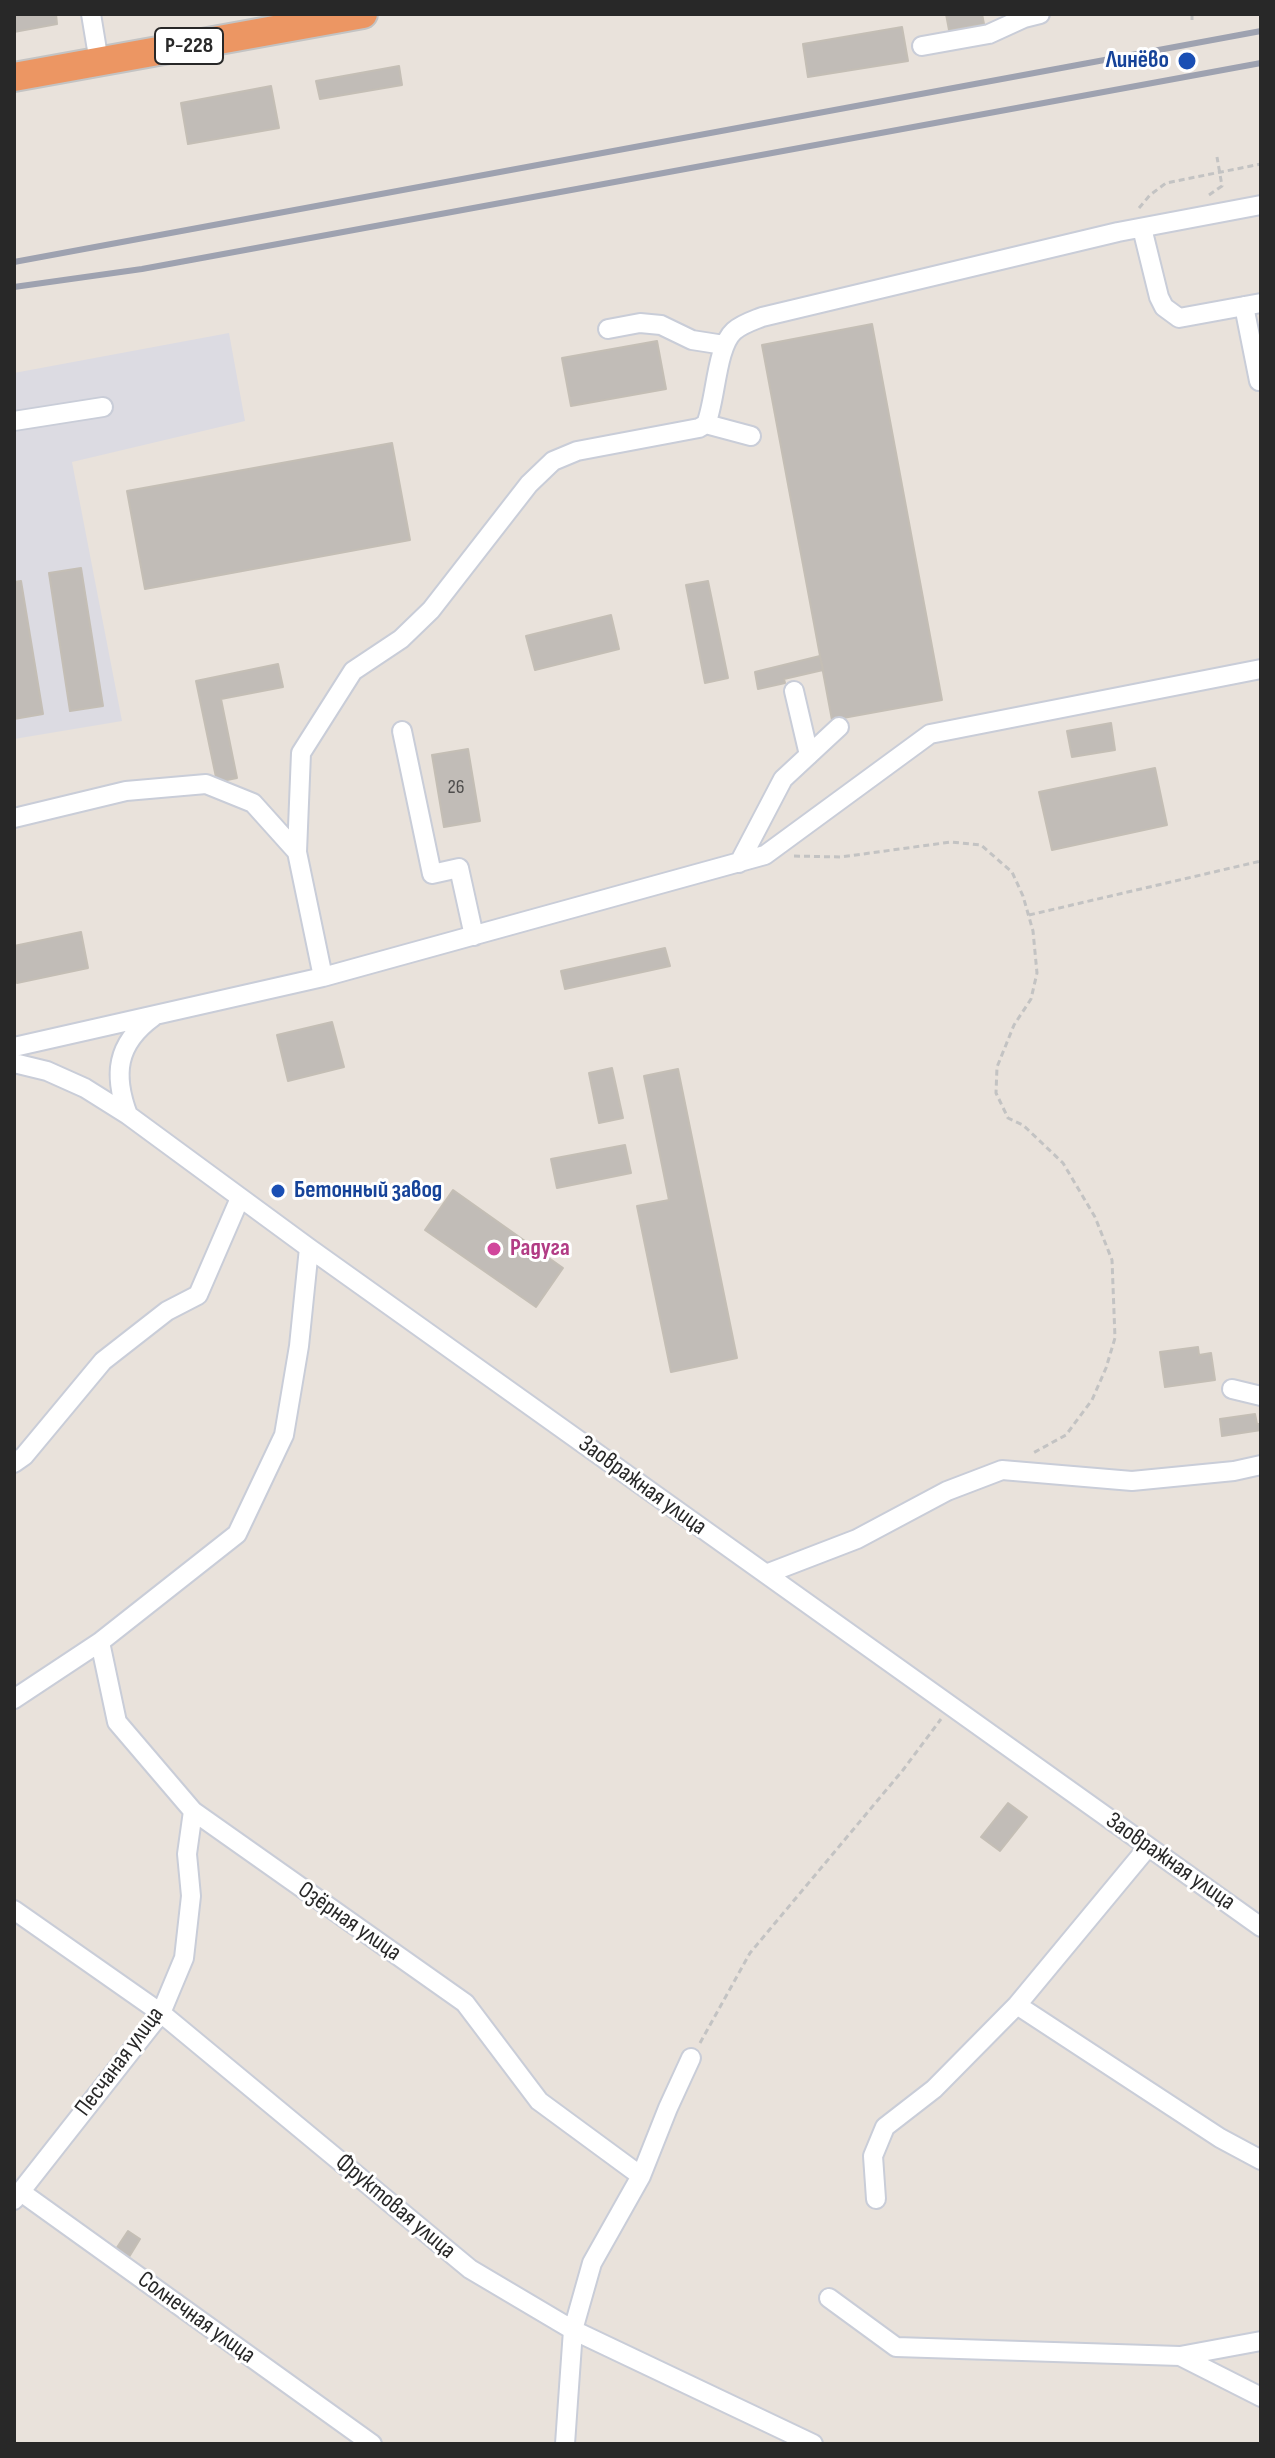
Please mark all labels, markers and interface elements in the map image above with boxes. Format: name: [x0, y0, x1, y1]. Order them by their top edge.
road number: Р-228: [155, 28, 223, 64]
place label: Линёво: [1106, 47, 1169, 75]
marker: Линёво: [1176, 50, 1198, 72]
house number: 26: [448, 776, 464, 800]
place label: Бетонный завод: [294, 1177, 442, 1205]
marker: Бетонный завод: [269, 1182, 287, 1200]
place label: Радуга: [510, 1235, 570, 1263]
marker: Радуга: [485, 1240, 503, 1258]
street label: Заовражная улица: [572, 1430, 712, 1542]
street label: Заовражная улица: [1100, 1807, 1240, 1917]
street label: Озёрная улица: [292, 1876, 406, 1968]
street label: Песчаная улица: [69, 2002, 171, 2122]
street label: Фруктовая улица: [329, 2148, 461, 2266]
street label: Солнечная улица: [132, 2266, 260, 2370]

